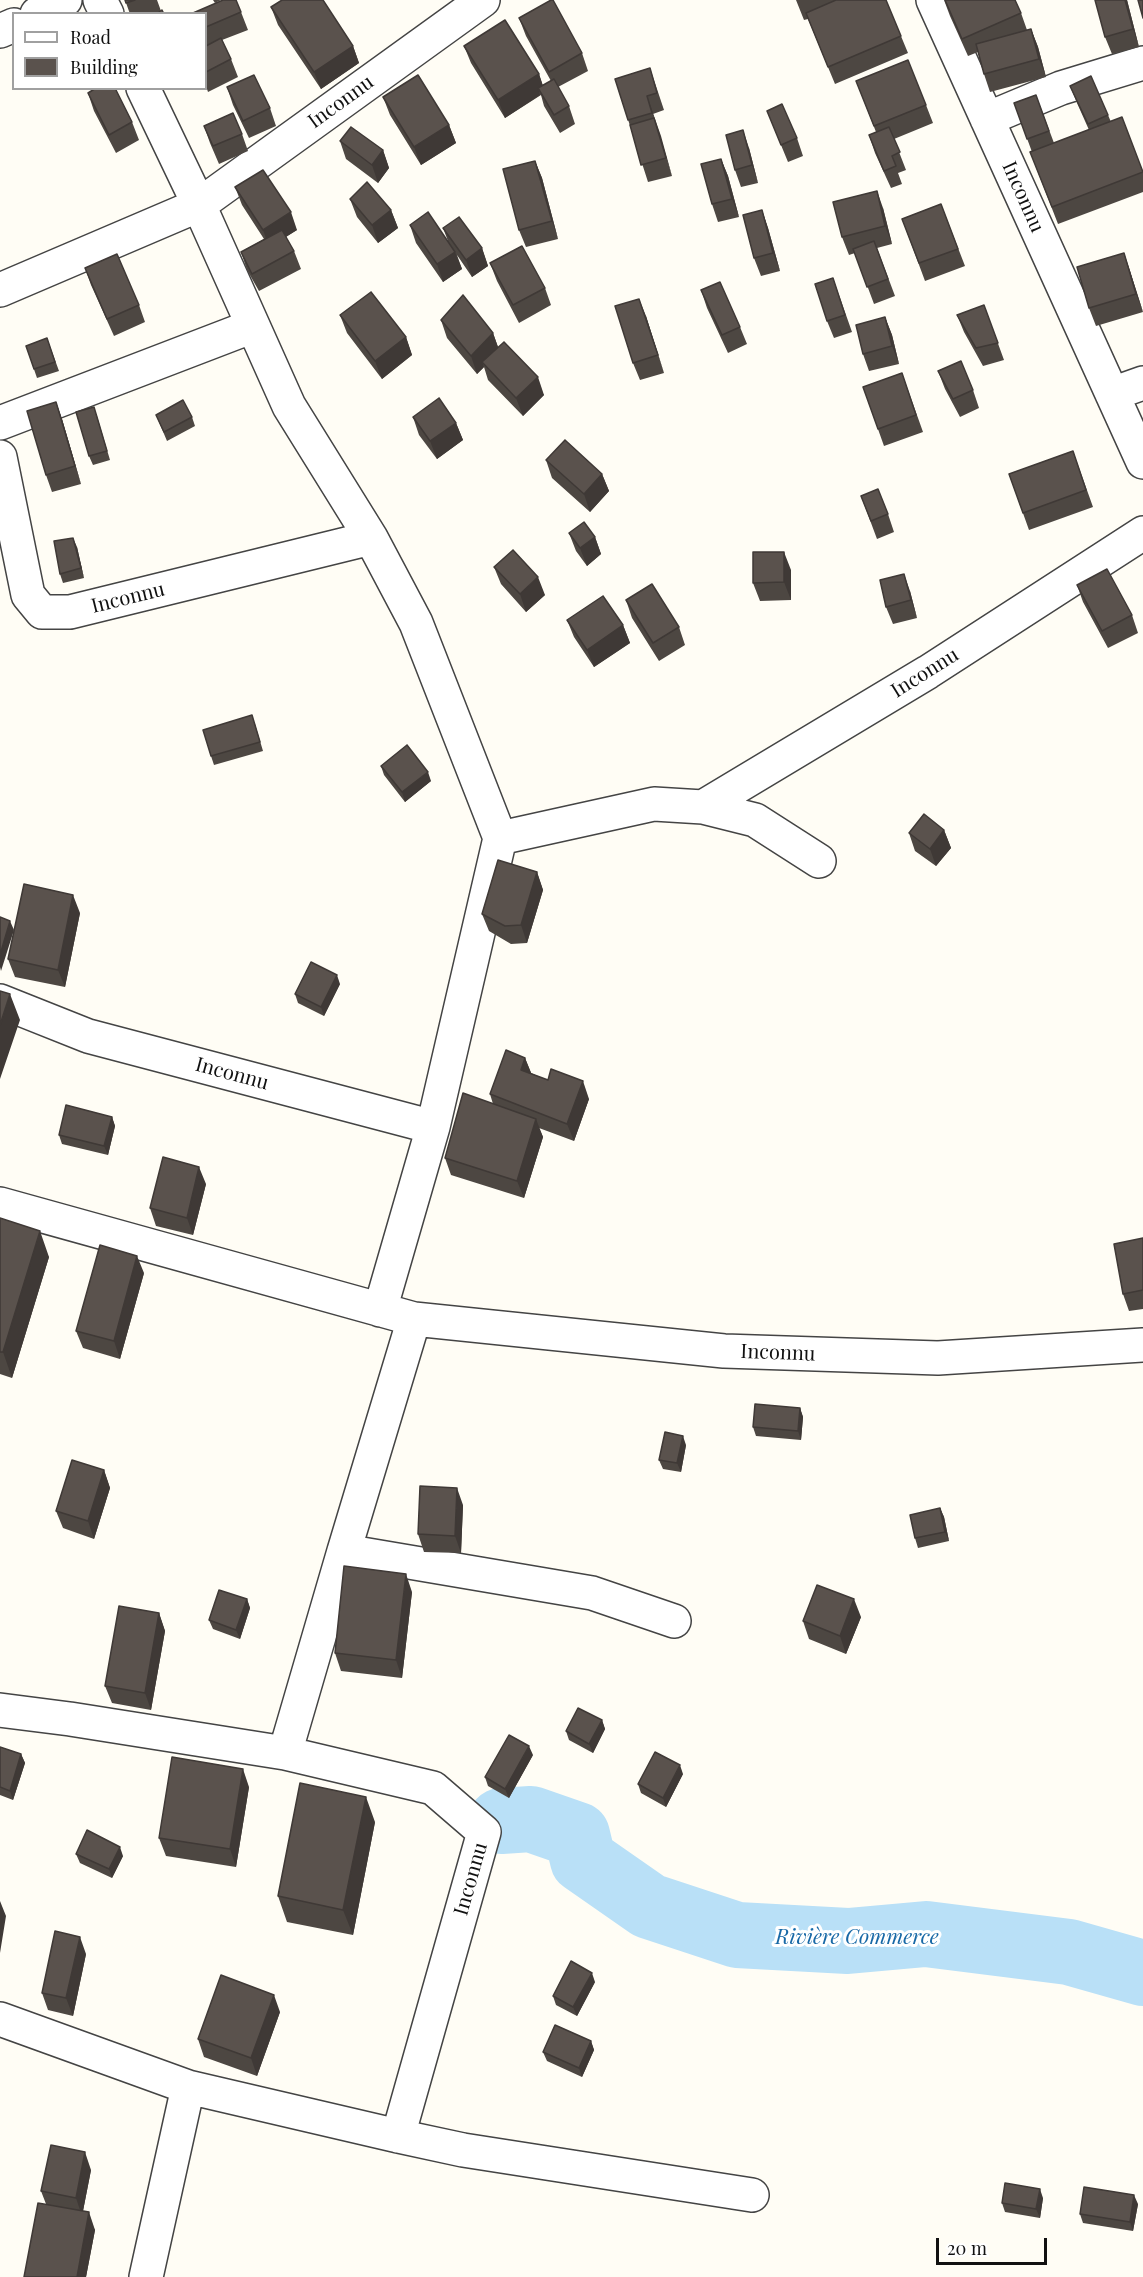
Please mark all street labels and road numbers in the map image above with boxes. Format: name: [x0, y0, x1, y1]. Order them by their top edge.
street label: Inconnu: [304, 70, 378, 134]
street label: Inconnu: [997, 158, 1049, 236]
street label: Inconnu: [89, 577, 167, 619]
street label: Inconnu: [887, 643, 963, 703]
street label: Inconnu: [193, 1053, 271, 1095]
street label: Inconnu: [740, 1340, 816, 1366]
street label: Inconnu: [449, 1840, 493, 1918]

